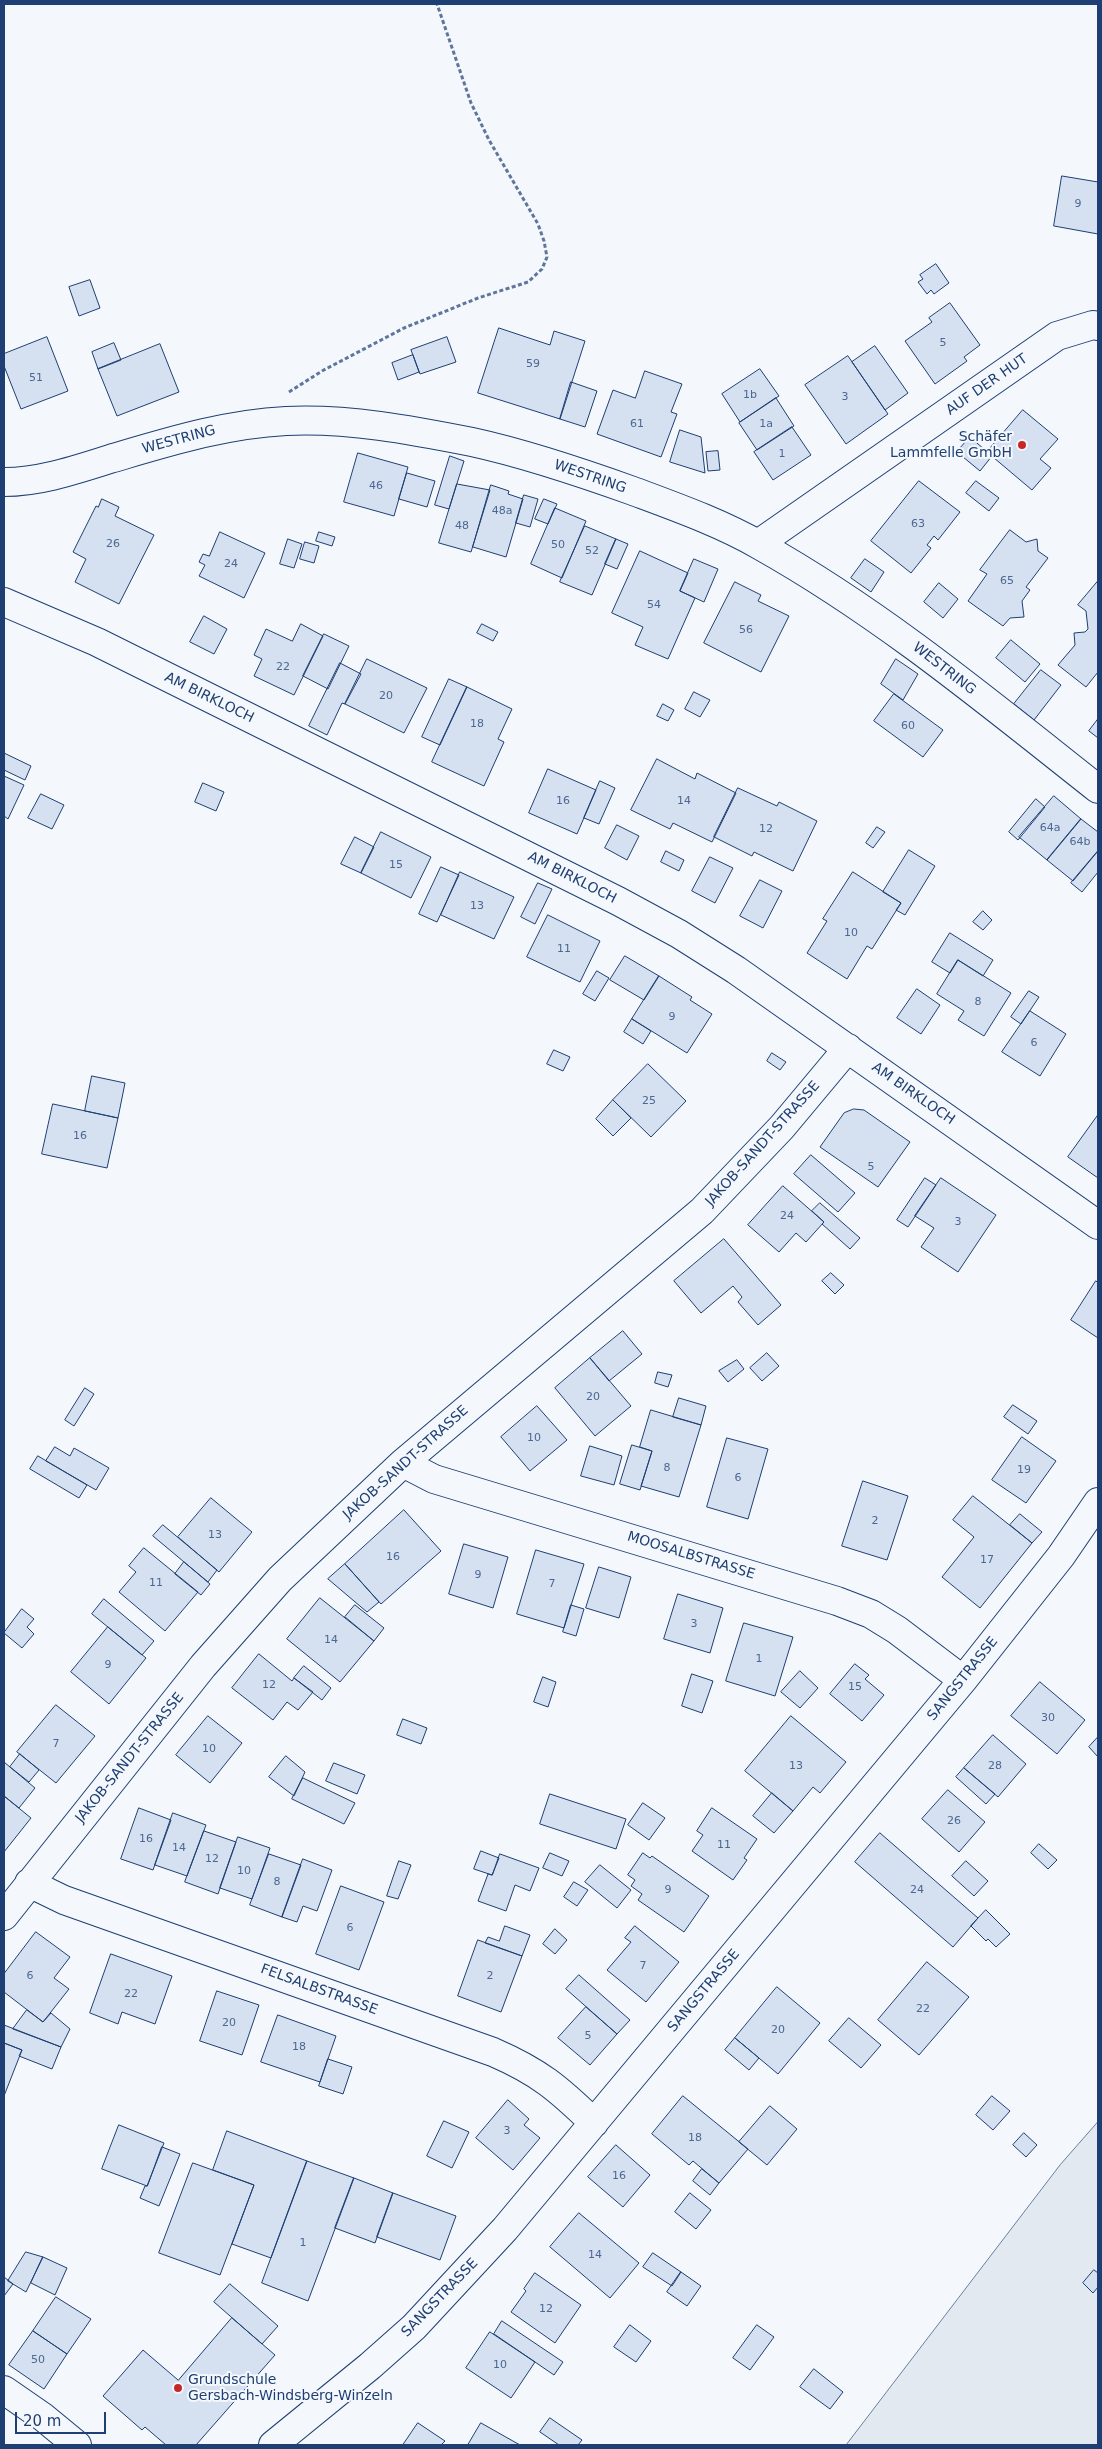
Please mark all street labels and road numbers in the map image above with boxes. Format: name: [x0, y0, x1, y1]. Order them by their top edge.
street label: AUF DER HUT: [943, 351, 1031, 419]
street label: WESTRING: [140, 422, 218, 458]
street label: WESTRING: [552, 457, 628, 497]
street label: WESTRING: [909, 639, 979, 699]
street label: AM BIRKLOCH: [162, 669, 256, 727]
street label: AM BIRKLOCH: [525, 848, 619, 908]
street label: AM BIRKLOCH: [868, 1059, 958, 1129]
street label: JAKOB-SANDT-STRASSE: [702, 1078, 824, 1210]
street label: JAKOB-SANDT-STRASSE: [340, 1402, 472, 1524]
street label: MOOSALBSTRASSE: [625, 1529, 757, 1583]
street label: SANGSTRASSE: [924, 1634, 1002, 1724]
street label: JAKOB-SANDT-STRASSE: [72, 1690, 188, 1826]
street label: SANGSTRASSE: [665, 1946, 743, 2036]
street label: FELSALBSTRASSE: [258, 1961, 380, 2019]
street label: SANGSTRASSE: [398, 2255, 482, 2341]

